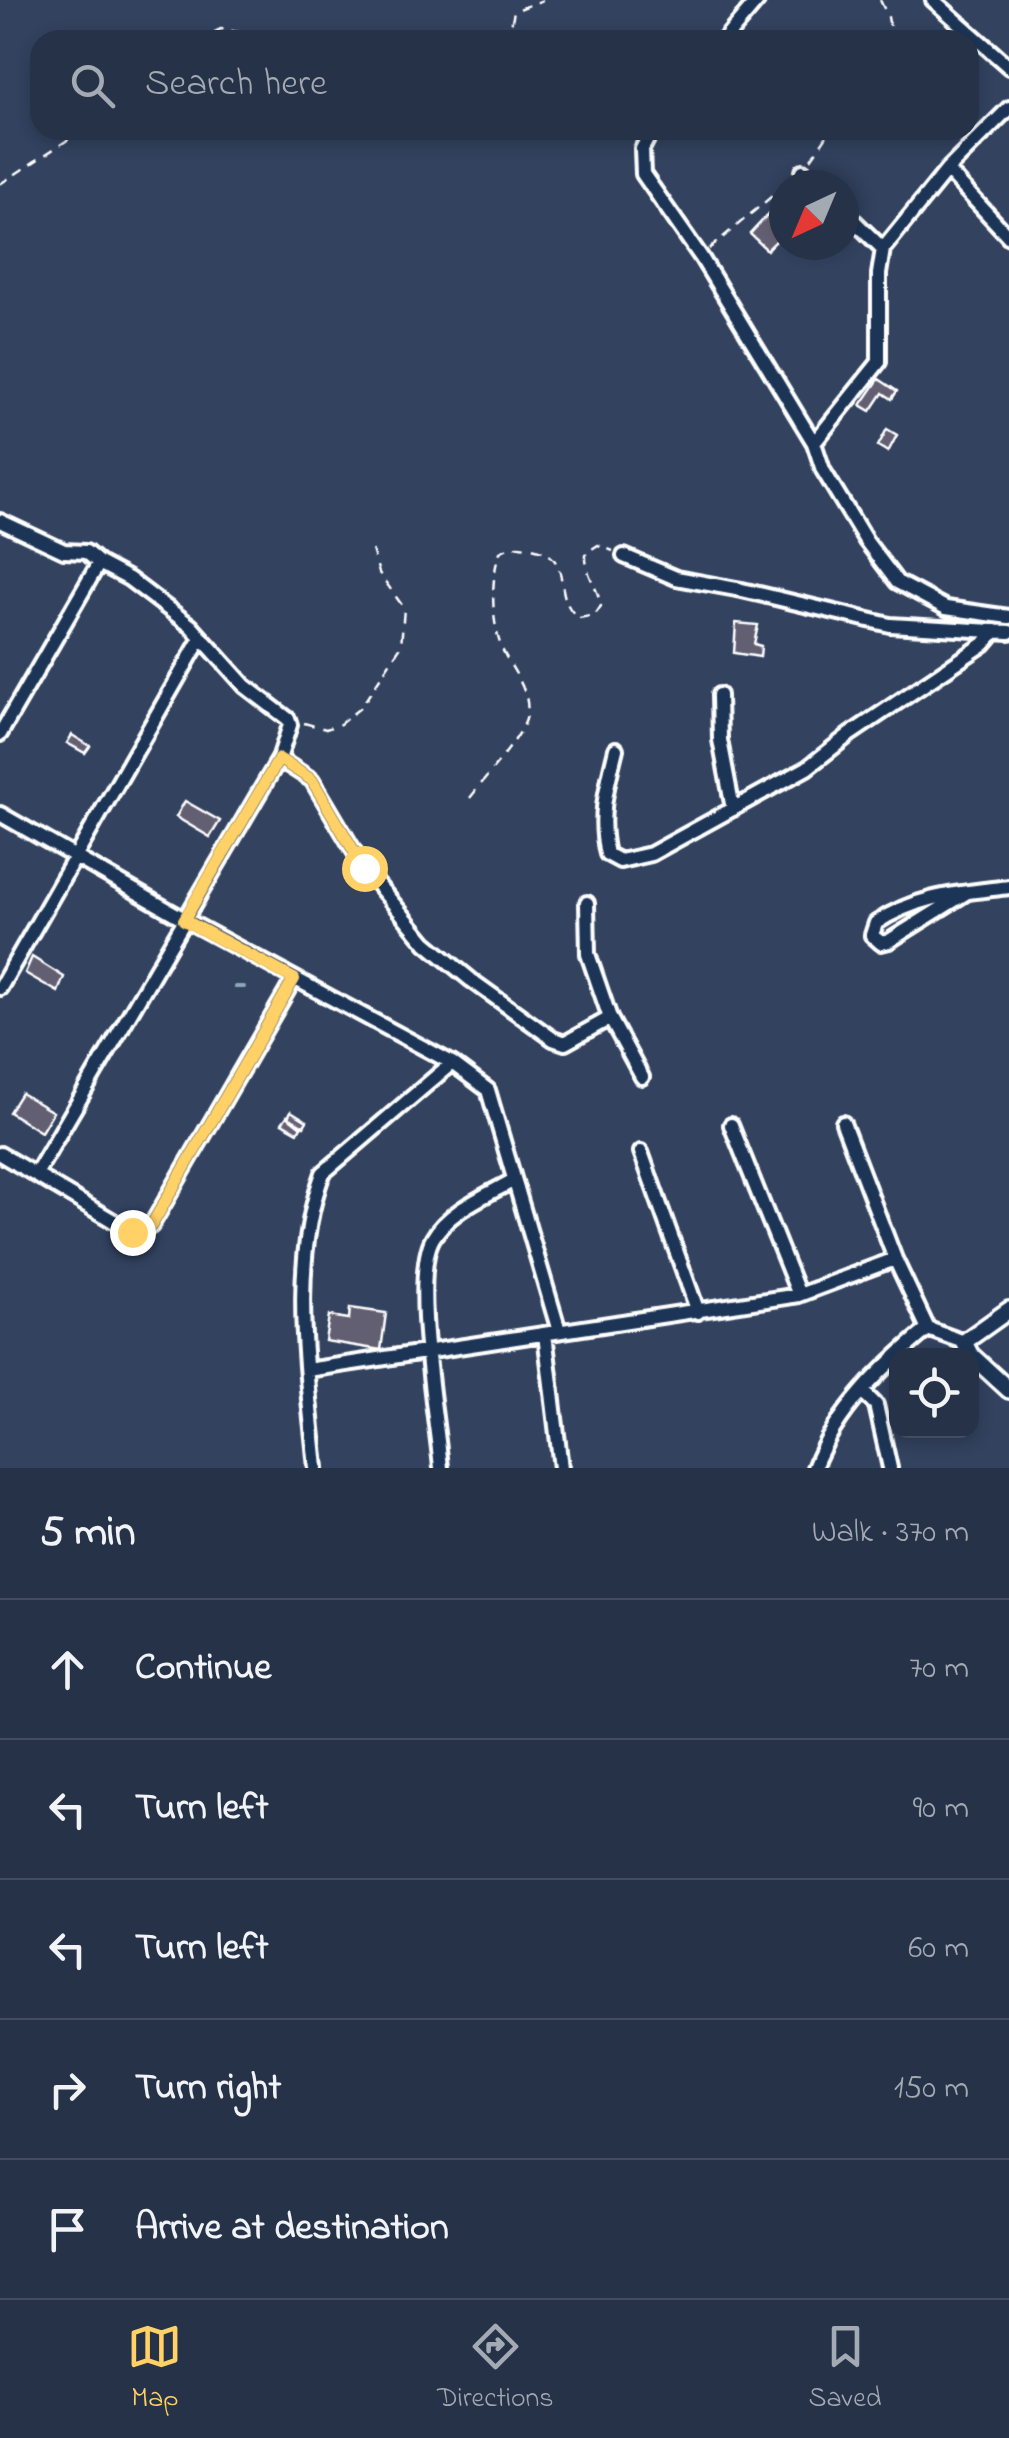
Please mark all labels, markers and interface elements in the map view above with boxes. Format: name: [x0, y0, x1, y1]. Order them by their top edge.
search box: [30, 30, 979, 140]
text: Search here: [145, 57, 327, 113]
icon: search: [65, 58, 120, 113]
north arrow: [769, 170, 859, 260]
route start: [342, 846, 388, 892]
route end: [110, 1210, 156, 1256]
map controls: [889, 1348, 979, 1438]
button: locate: [889, 1348, 979, 1438]
text: 5 min: [40, 1503, 135, 1564]
text: Walk · 370 m: [812, 1510, 969, 1557]
text: Continue: [135, 1641, 271, 1697]
icon: ahead: [40, 1642, 95, 1697]
text: 70 m: [909, 1646, 969, 1693]
text: Turn left: [135, 1781, 268, 1837]
icon: left: [40, 1782, 95, 1837]
text: 90 m: [913, 1786, 969, 1833]
text: Turn left: [135, 1921, 268, 1977]
icon: left: [40, 1922, 95, 1977]
text: 60 m: [908, 1926, 969, 1973]
text: Turn right: [135, 2061, 281, 2117]
icon: right: [40, 2062, 95, 2117]
text: 150 m: [894, 2066, 969, 2113]
text: Arrive at destination: [135, 2201, 449, 2257]
icon: arrive: [40, 2202, 95, 2257]
tab: Map: [127, 2319, 182, 2420]
tab: Directions: [437, 2319, 554, 2420]
tab: Saved: [809, 2319, 882, 2420]

